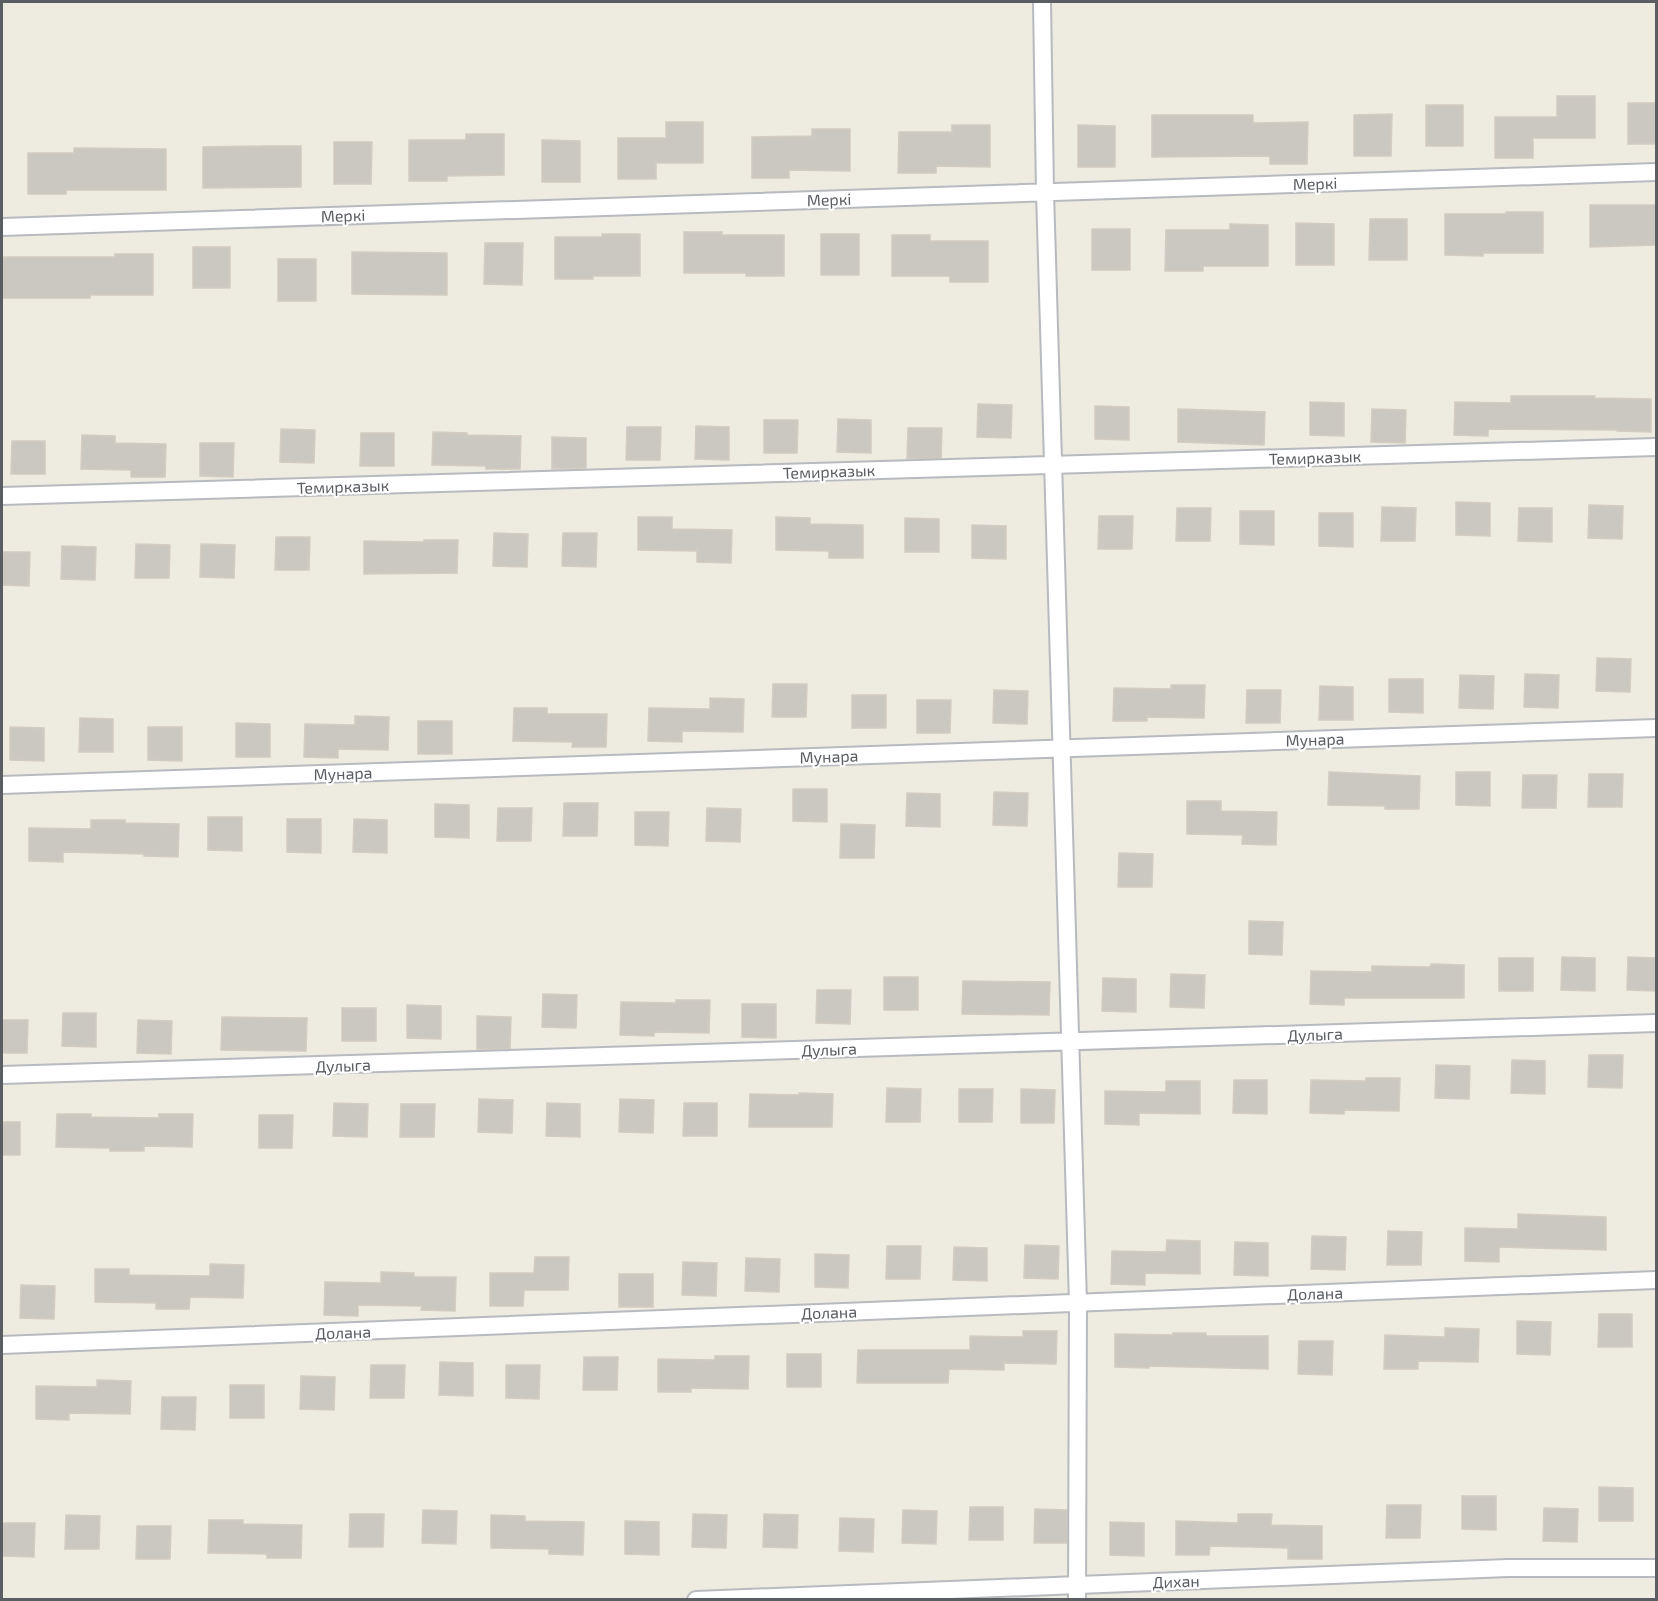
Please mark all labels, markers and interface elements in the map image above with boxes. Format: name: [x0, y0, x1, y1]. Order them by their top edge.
street label: Меркі: [1292, 173, 1338, 193]
street label: Меркі: [806, 189, 852, 209]
street label: Меркі: [320, 205, 366, 225]
street label: Темирказык: [1269, 446, 1362, 468]
street label: Темирказык: [783, 460, 876, 482]
street label: Темирказык: [297, 475, 390, 497]
street label: Мунара: [1285, 728, 1345, 751]
street label: Мунара: [799, 745, 859, 768]
street label: Мунара: [313, 762, 373, 785]
street label: Дулыга: [1287, 1024, 1343, 1045]
street label: Дулыга: [801, 1039, 857, 1060]
street label: Дулыга: [315, 1055, 371, 1076]
street label: Долана: [1287, 1283, 1343, 1303]
street label: Долана: [801, 1302, 857, 1322]
street label: Долана: [315, 1322, 371, 1342]
street label: Дихан: [1152, 1571, 1200, 1591]

